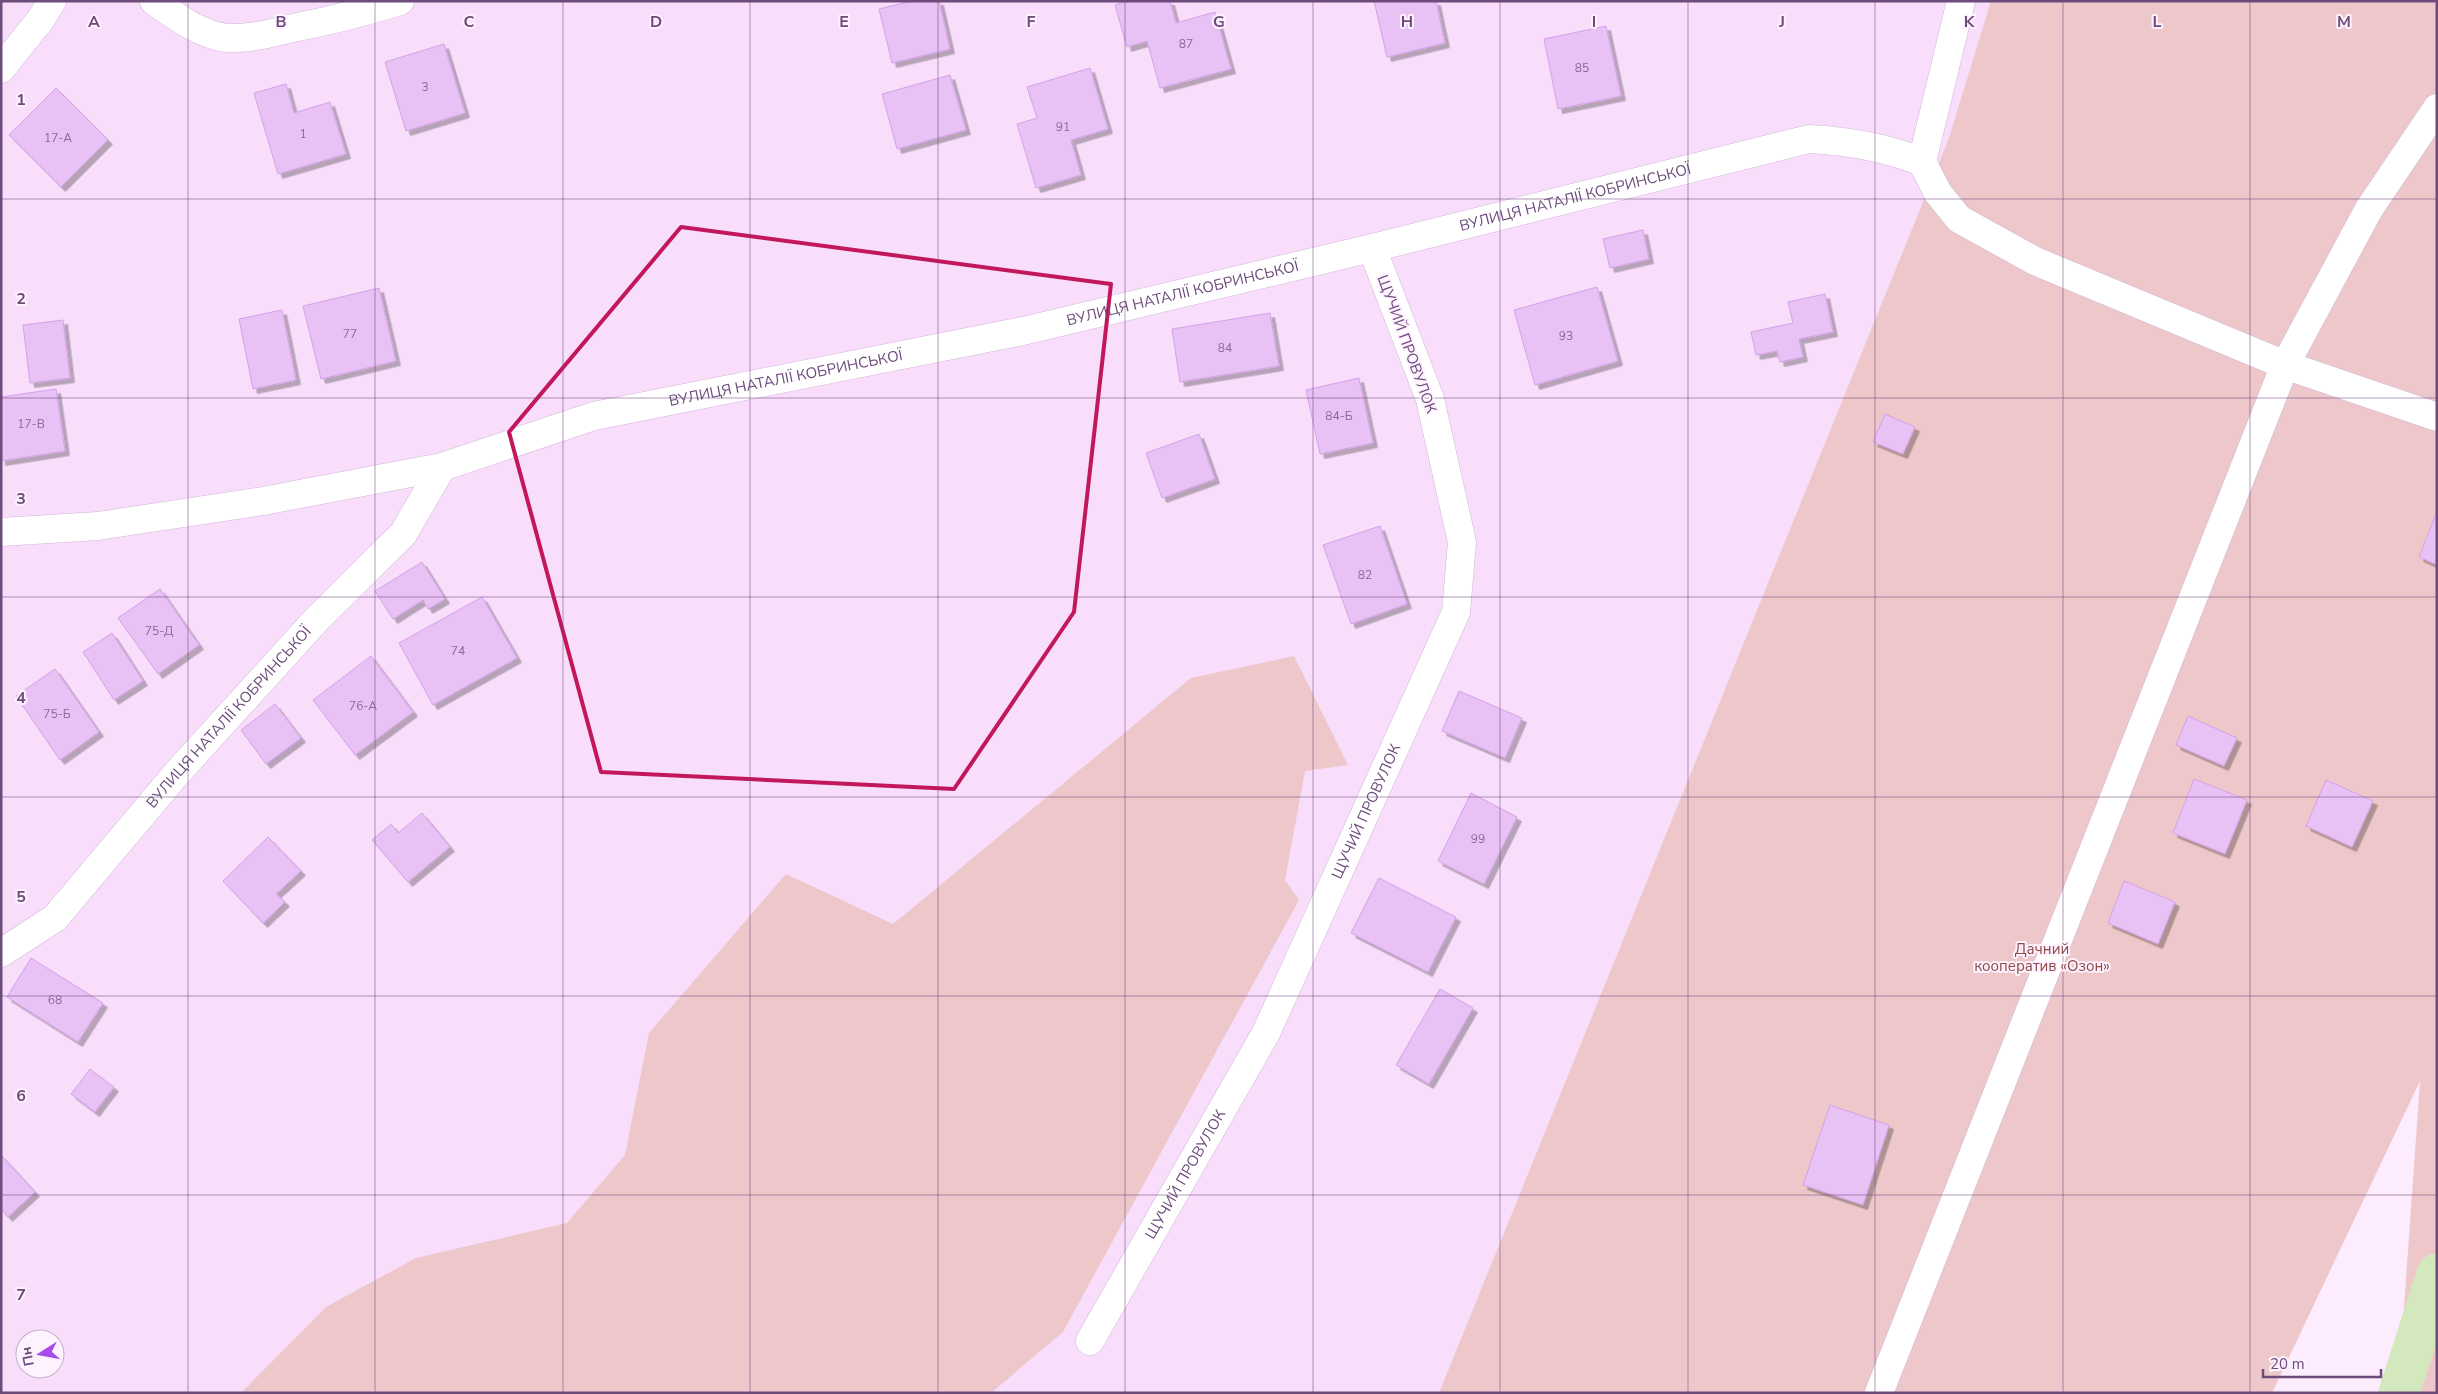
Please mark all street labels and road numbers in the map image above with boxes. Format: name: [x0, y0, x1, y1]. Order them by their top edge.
street label: ВУЛИЦЯ НАТАЛІЇ КОБРИНСЬКОЇ: [1457, 159, 1693, 236]
street label: ВУЛИЦЯ НАТАЛІЇ КОБРИНСЬКОЇ: [1065, 256, 1301, 330]
street label: ЩУЧИЙ ПРОВУЛОК: [1373, 272, 1441, 416]
street label: ВУЛИЦЯ НАТАЛІЇ КОБРИНСЬКОЇ: [667, 345, 904, 411]
street label: ВУЛИЦЯ НАТАЛІЇ КОБРИНСЬКОЇ: [142, 622, 316, 812]
street label: ЩУЧИЙ ПРОВУЛОК: [1327, 740, 1405, 882]
street label: ЩУЧИЙ ПРОВУЛОК: [1140, 1106, 1230, 1243]

